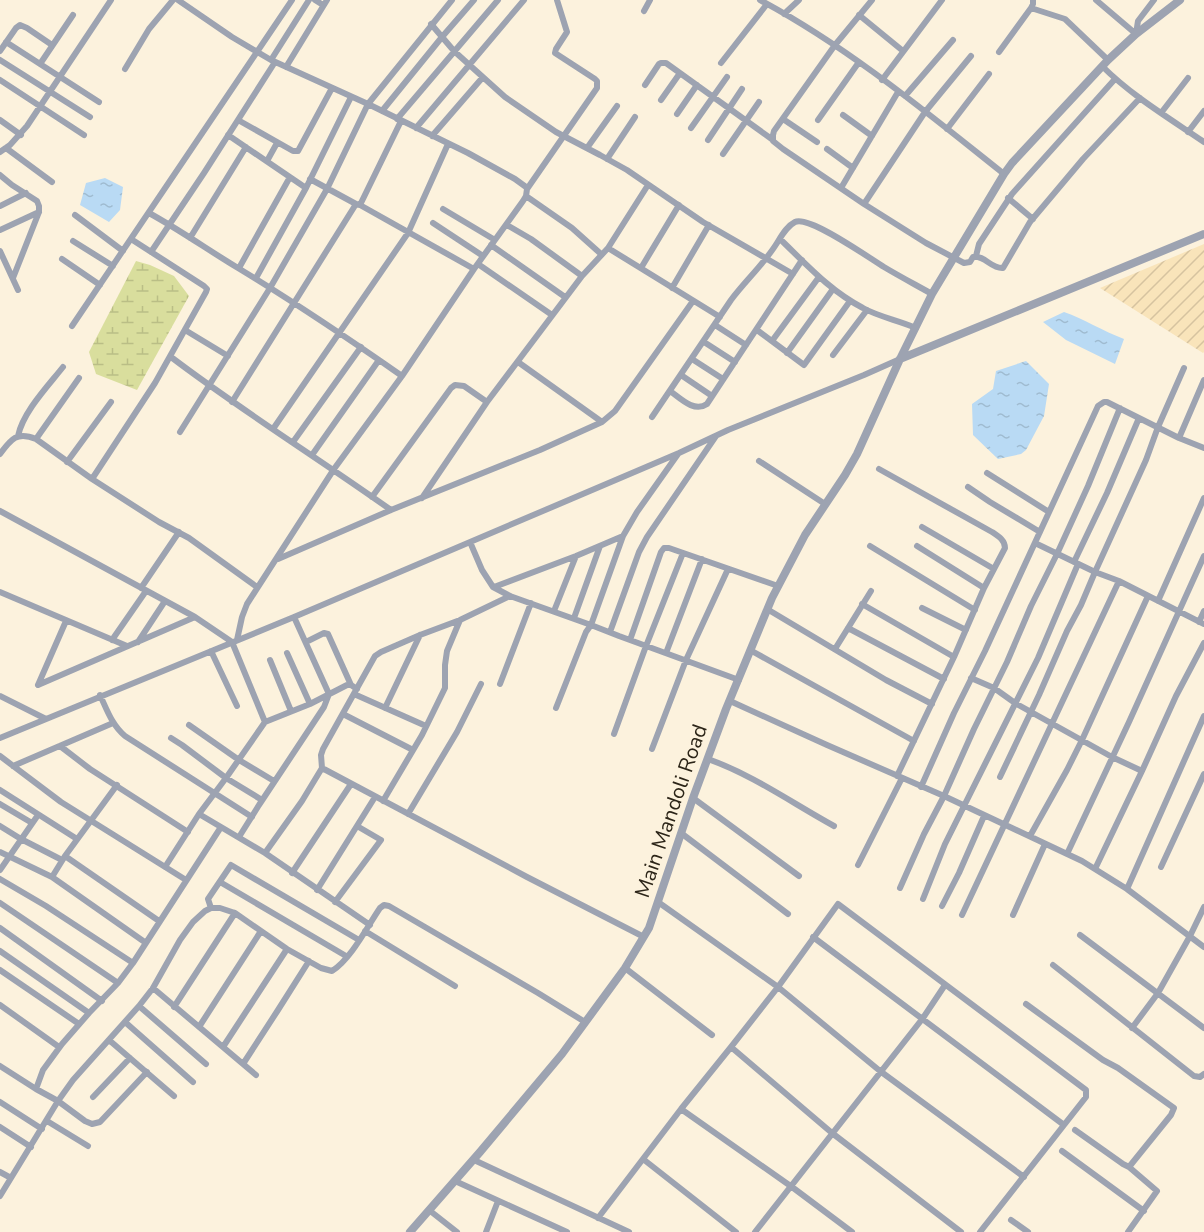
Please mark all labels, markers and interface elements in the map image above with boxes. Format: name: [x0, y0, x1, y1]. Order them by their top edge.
street label: Main Mandoli Road: [628, 721, 714, 901]

